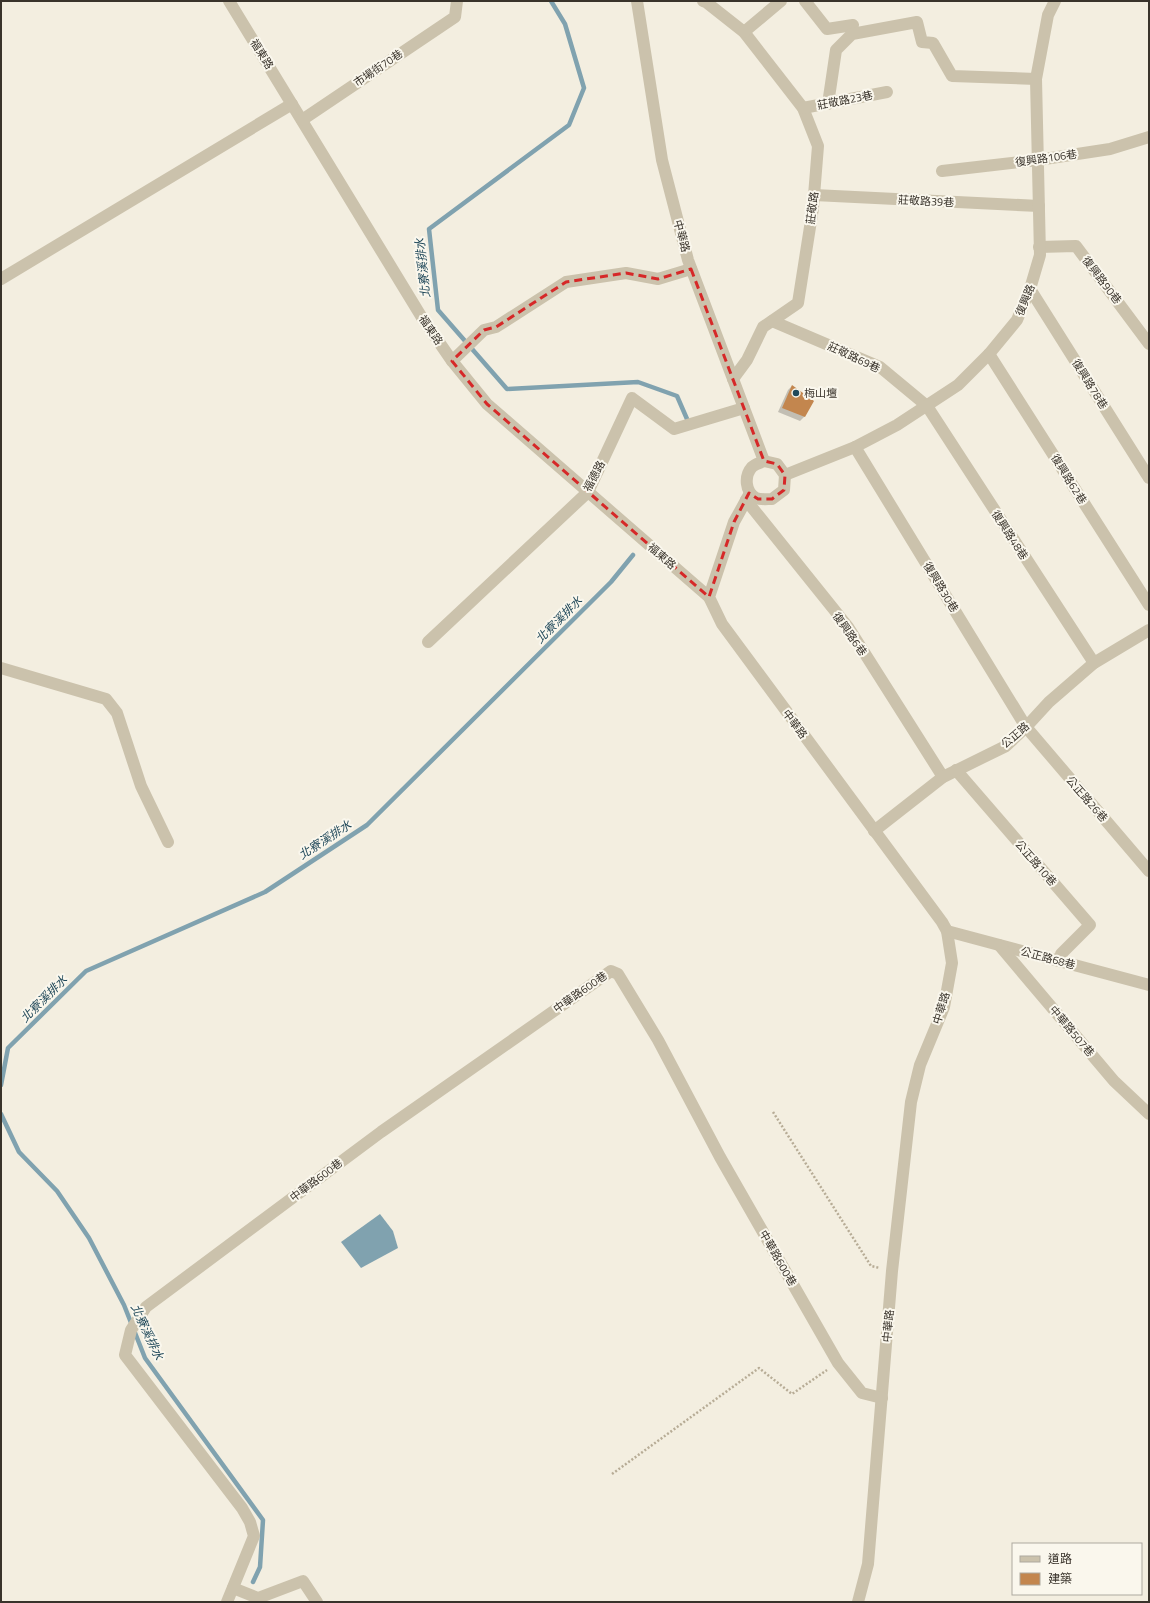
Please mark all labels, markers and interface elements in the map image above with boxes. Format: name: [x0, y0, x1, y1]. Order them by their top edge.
street label: 福東路: [247, 36, 277, 72]
street label: 市場街70巷: [350, 46, 406, 90]
street label: 莊敬路23巷: [816, 87, 874, 113]
street label: 復興路106巷: [1014, 146, 1078, 170]
street label: 莊敬路: [802, 191, 822, 225]
street label: 莊敬路39巷: [897, 192, 955, 210]
street label: 中華路: [670, 218, 694, 254]
water label: 北寮溪排水: [410, 236, 435, 299]
street label: 復興路90巷: [1079, 253, 1125, 307]
street label: 復興路: [1011, 282, 1039, 318]
street label: 福東路: [415, 312, 447, 348]
street label: 莊敬路69巷: [825, 338, 883, 376]
street label: 復興路78巷: [1068, 356, 1112, 412]
place label: 梅山壇: [804, 385, 837, 401]
marker: 梅山壇: [791, 388, 801, 398]
street label: 復興路62巷: [1047, 451, 1091, 507]
street label: 福德路: [579, 458, 609, 494]
street label: 復興路48巷: [988, 507, 1032, 563]
street label: 福東路: [644, 539, 680, 573]
street label: 復興路30巷: [920, 559, 962, 615]
water label: 北寮溪排水: [531, 591, 587, 648]
street label: 復興路6巷: [829, 609, 871, 659]
street label: 中華路: [779, 706, 811, 742]
street label: 公正路: [997, 718, 1033, 752]
street label: 公正路26巷: [1062, 772, 1112, 826]
water label: 北寮溪排水: [294, 815, 356, 864]
street label: 公正路10巷: [1011, 836, 1061, 890]
street label: 公正路68巷: [1019, 943, 1077, 973]
street label: 中華路600巷: [550, 968, 610, 1016]
water label: 北寮溪排水: [16, 970, 72, 1027]
street label: 中華路: [929, 990, 953, 1026]
street label: 中華路507巷: [1046, 1002, 1098, 1060]
street label: 中華路600巷: [286, 1155, 346, 1205]
street label: 中華路600巷: [755, 1227, 801, 1289]
water label: 北寮溪排水: [126, 1301, 169, 1364]
street label: 中華路: [879, 1309, 897, 1343]
legend: [1012, 1543, 1142, 1595]
text: 道路: [1048, 1549, 1072, 1568]
text: 建築: [1048, 1569, 1072, 1588]

